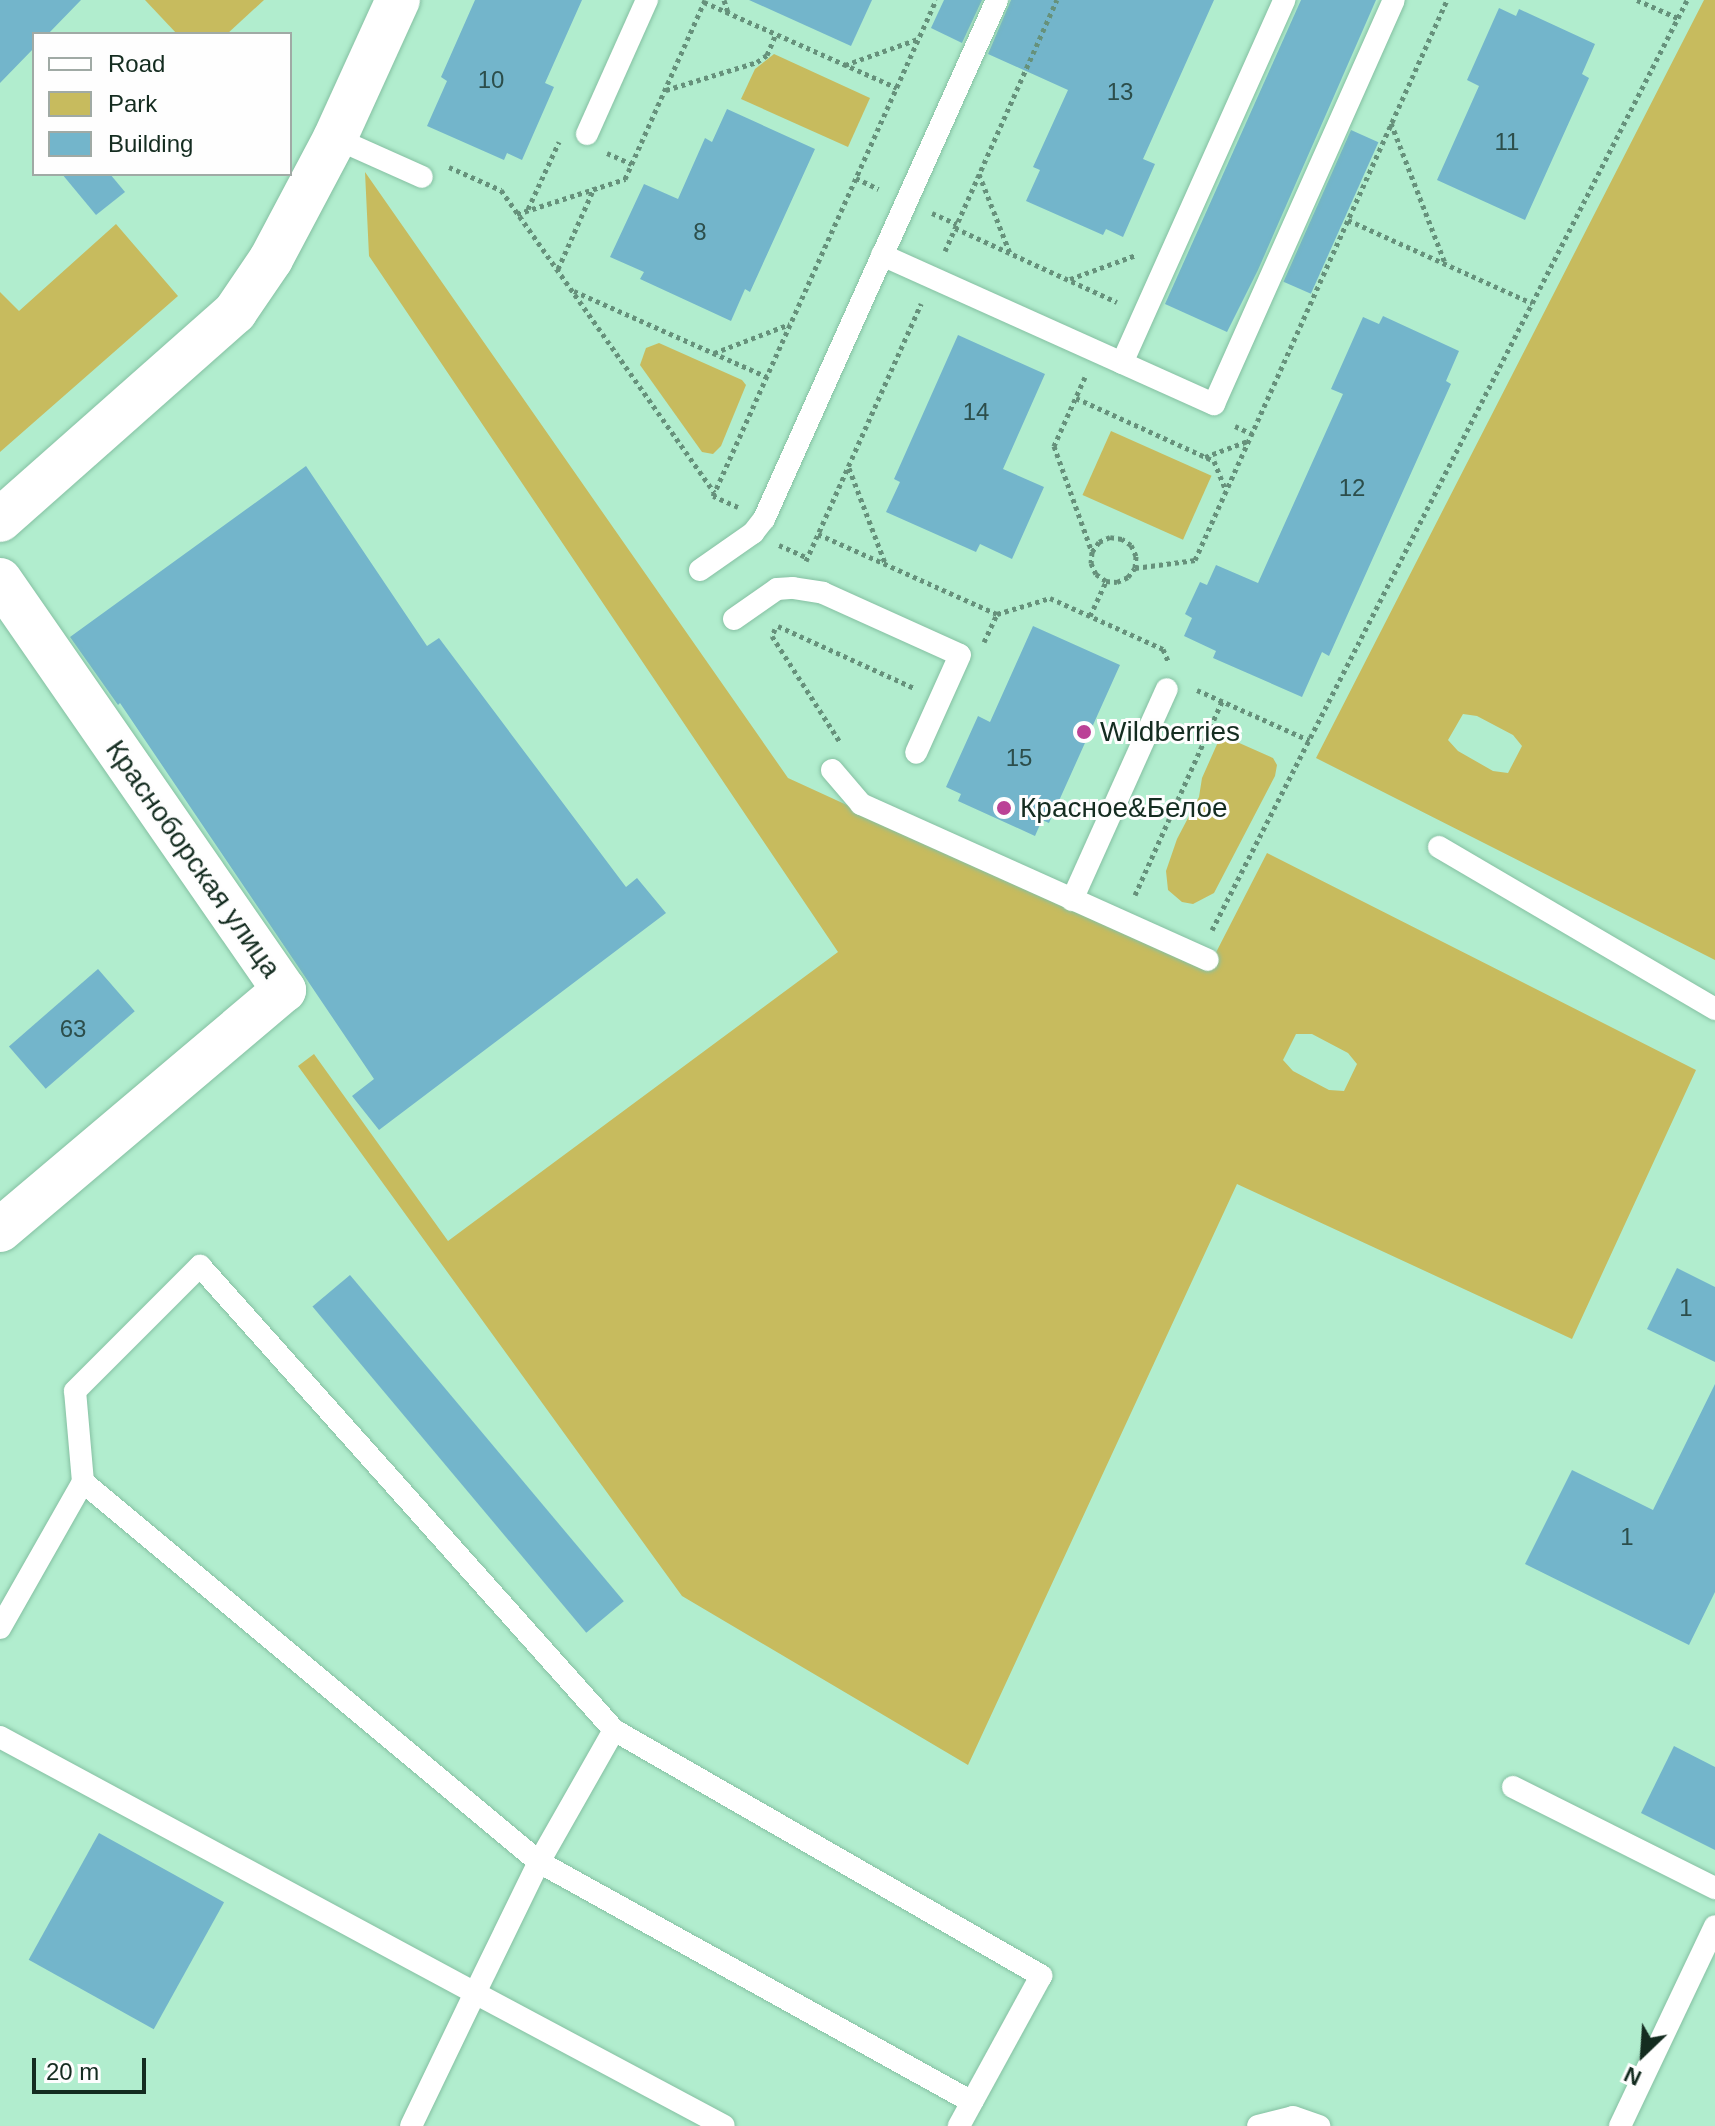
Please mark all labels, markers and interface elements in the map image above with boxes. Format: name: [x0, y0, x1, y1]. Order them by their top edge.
legend: [32, 32, 292, 176]
text: Road: [108, 50, 165, 77]
house number: 10: [478, 66, 504, 94]
house number: 13: [1107, 78, 1133, 106]
text: Park: [108, 90, 157, 117]
house number: 11: [1495, 128, 1519, 156]
text: Building: [108, 130, 193, 157]
house number: 8: [693, 218, 707, 246]
house number: 14: [963, 398, 989, 426]
house number: 12: [1339, 474, 1365, 502]
place label: Wildberries: [1100, 715, 1240, 749]
marker: Wildberries: [1075, 723, 1093, 741]
street label: Красноборская улица: [98, 734, 288, 984]
house number: 15: [1006, 744, 1032, 772]
place label: Красное&Белое: [1020, 791, 1228, 825]
marker: Красное&Белое: [995, 799, 1013, 817]
house number: 63: [60, 1015, 86, 1043]
house number: 1: [1679, 1294, 1693, 1322]
house number: 1: [1620, 1523, 1634, 1551]
north arrow: [1603, 2014, 1683, 2094]
scale bar: [36, 2042, 150, 2092]
text: 20 m: [46, 2058, 99, 2085]
text: N: [1620, 2062, 1645, 2091]

